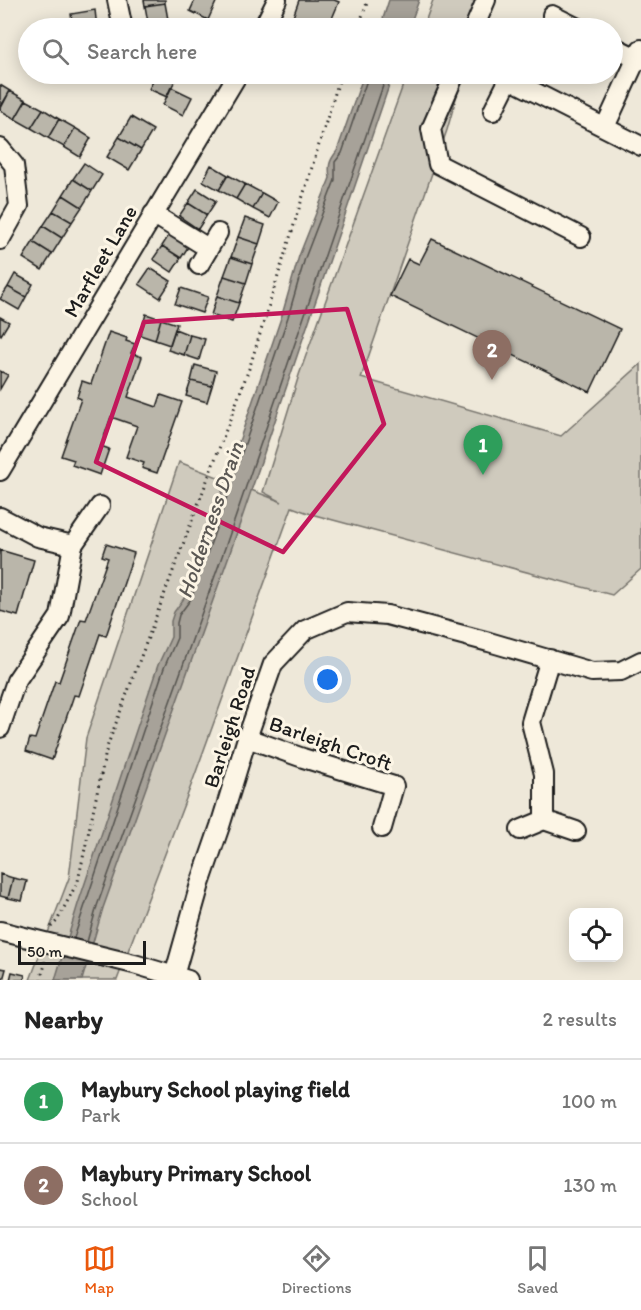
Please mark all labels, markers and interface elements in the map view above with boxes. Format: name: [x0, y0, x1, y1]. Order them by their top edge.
search box: [18, 18, 623, 84]
icon: search: [39, 35, 72, 68]
text: Search here: [87, 38, 197, 65]
street label: Marfleet Lane: [58, 201, 142, 321]
pin: 2: [472, 330, 512, 380]
pin: 1: [464, 426, 502, 475]
water label: Holderness Drain: [171, 438, 249, 602]
street label: Barleigh Road: [198, 663, 260, 791]
your location: [313, 665, 342, 694]
street label: Barleigh Croft: [266, 710, 396, 776]
map controls: [569, 908, 623, 962]
button: locate: [569, 908, 623, 962]
scale bar: [18, 938, 146, 966]
text: 50 m: [27, 942, 62, 961]
text: Nearby: [24, 1003, 103, 1035]
text: 2 results: [543, 1007, 617, 1031]
text: Maybury School playing field: [81, 1076, 350, 1103]
text: 1: [39, 1089, 48, 1113]
text: 100 m: [562, 1089, 617, 1113]
text: Park: [81, 1103, 120, 1127]
text: Maybury Primary School: [81, 1160, 311, 1187]
text: 2: [38, 1173, 49, 1197]
text: 130 m: [563, 1173, 617, 1197]
text: School: [81, 1187, 138, 1211]
tab: Map: [83, 1242, 116, 1297]
tab: Directions: [281, 1242, 352, 1297]
tab: Saved: [517, 1242, 558, 1297]

